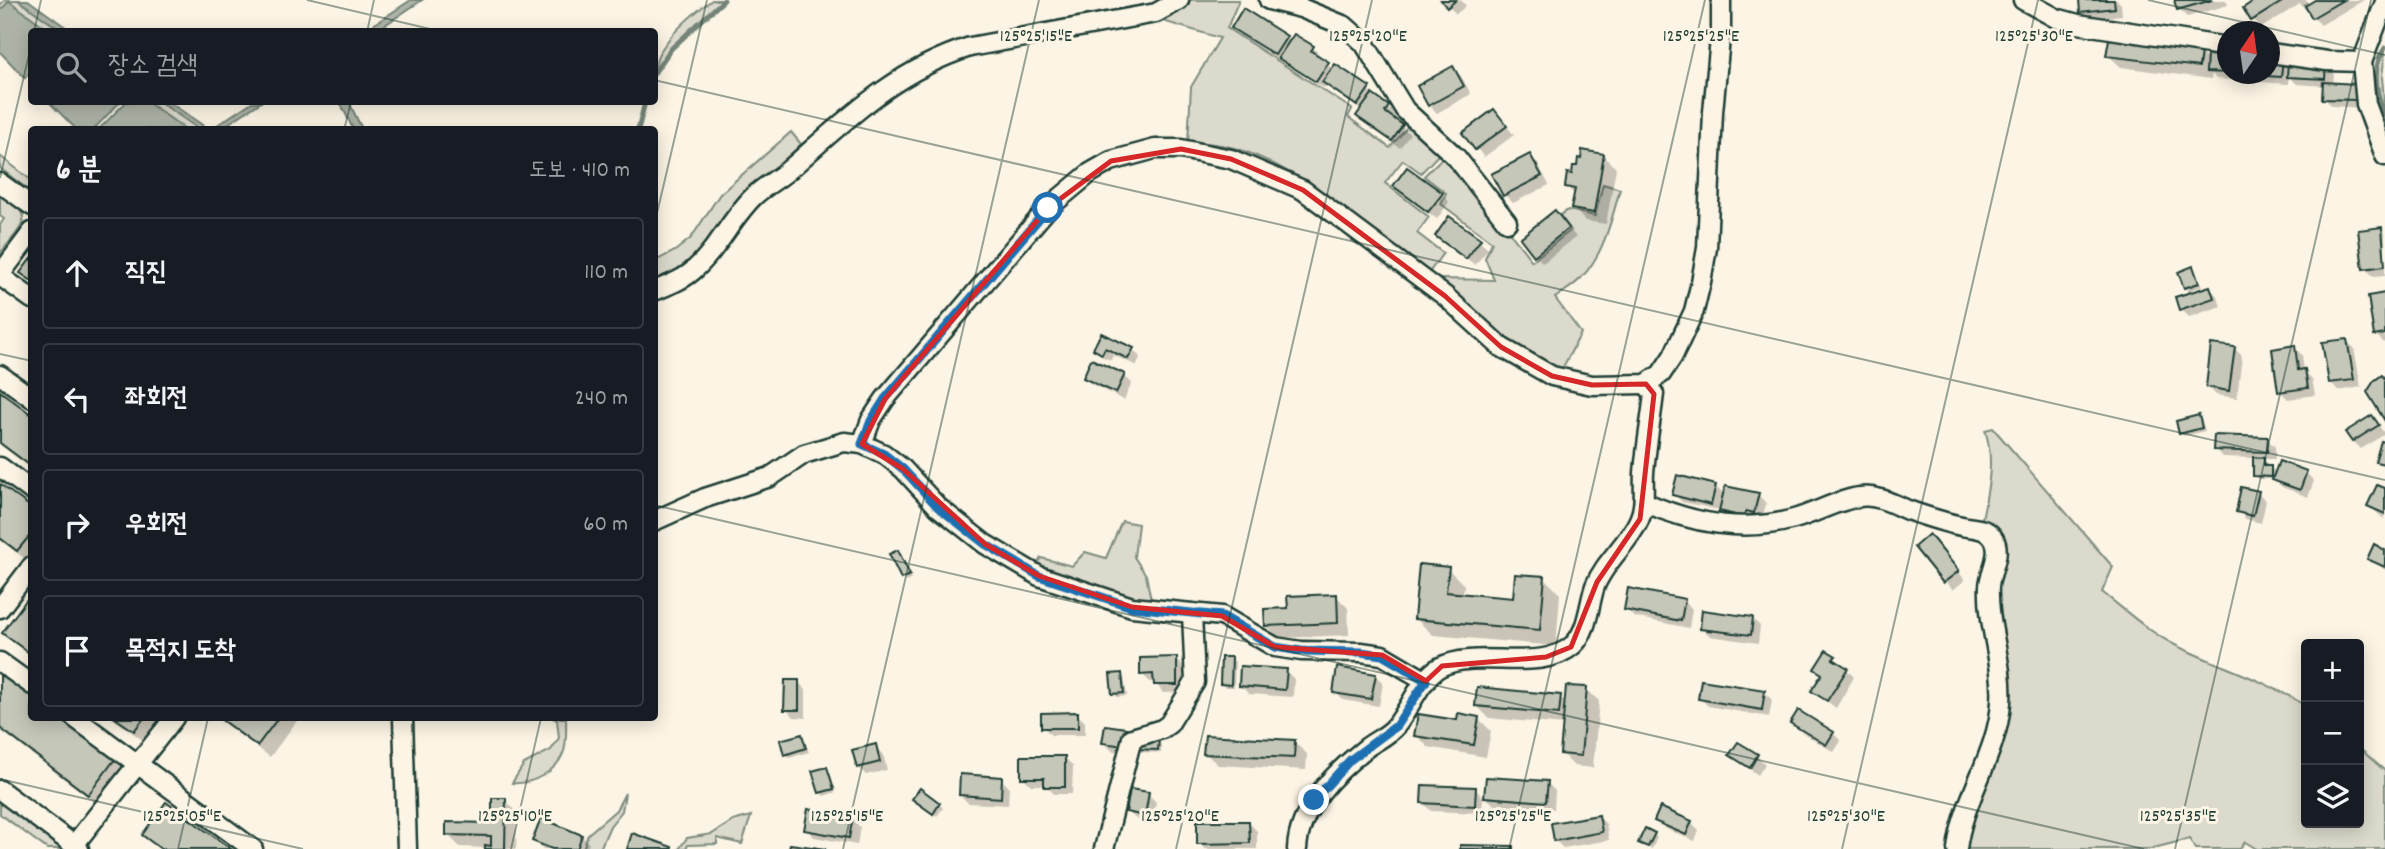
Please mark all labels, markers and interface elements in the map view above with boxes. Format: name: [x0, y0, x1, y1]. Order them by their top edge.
north arrow: [2217, 21, 2280, 84]
text: 125°25'15"E: [1000, 25, 1072, 50]
text: 125°25'20"E: [1329, 25, 1407, 50]
text: 125°25'25"E: [1663, 25, 1739, 50]
text: 125°25'30"E: [1995, 25, 2073, 50]
search box: [28, 28, 658, 105]
icon: search: [52, 48, 90, 86]
text: 장소 검색: [108, 48, 198, 85]
text: 6 분: [56, 151, 102, 194]
text: 도보 · 410 m: [529, 155, 630, 188]
route start: [1032, 192, 1063, 223]
icon: ahead: [58, 254, 96, 292]
text: 직진: [125, 255, 167, 292]
text: 110 m: [584, 257, 628, 290]
icon: left: [58, 380, 96, 418]
text: 좌회전: [125, 381, 188, 418]
text: 240 m: [575, 383, 628, 416]
icon: right: [58, 506, 96, 544]
text: 우회전: [125, 507, 188, 544]
text: 60 m: [583, 509, 628, 542]
icon: arrive: [58, 632, 96, 670]
text: 목적지 도착: [125, 633, 236, 670]
map controls: [2301, 639, 2364, 828]
button: +: [2301, 639, 2364, 702]
button: −: [2301, 702, 2364, 765]
button: layers: [2301, 765, 2364, 828]
route end: [1298, 784, 1329, 815]
text: 125°25'05"E: [143, 805, 221, 830]
text: 125°25'10"E: [478, 805, 552, 830]
text: 125°25'15"E: [811, 805, 883, 830]
text: 125°25'20"E: [1141, 805, 1219, 830]
text: 125°25'25"E: [1475, 805, 1551, 830]
text: 125°25'30"E: [1807, 805, 1885, 830]
text: 125°25'35"E: [2140, 805, 2216, 830]

